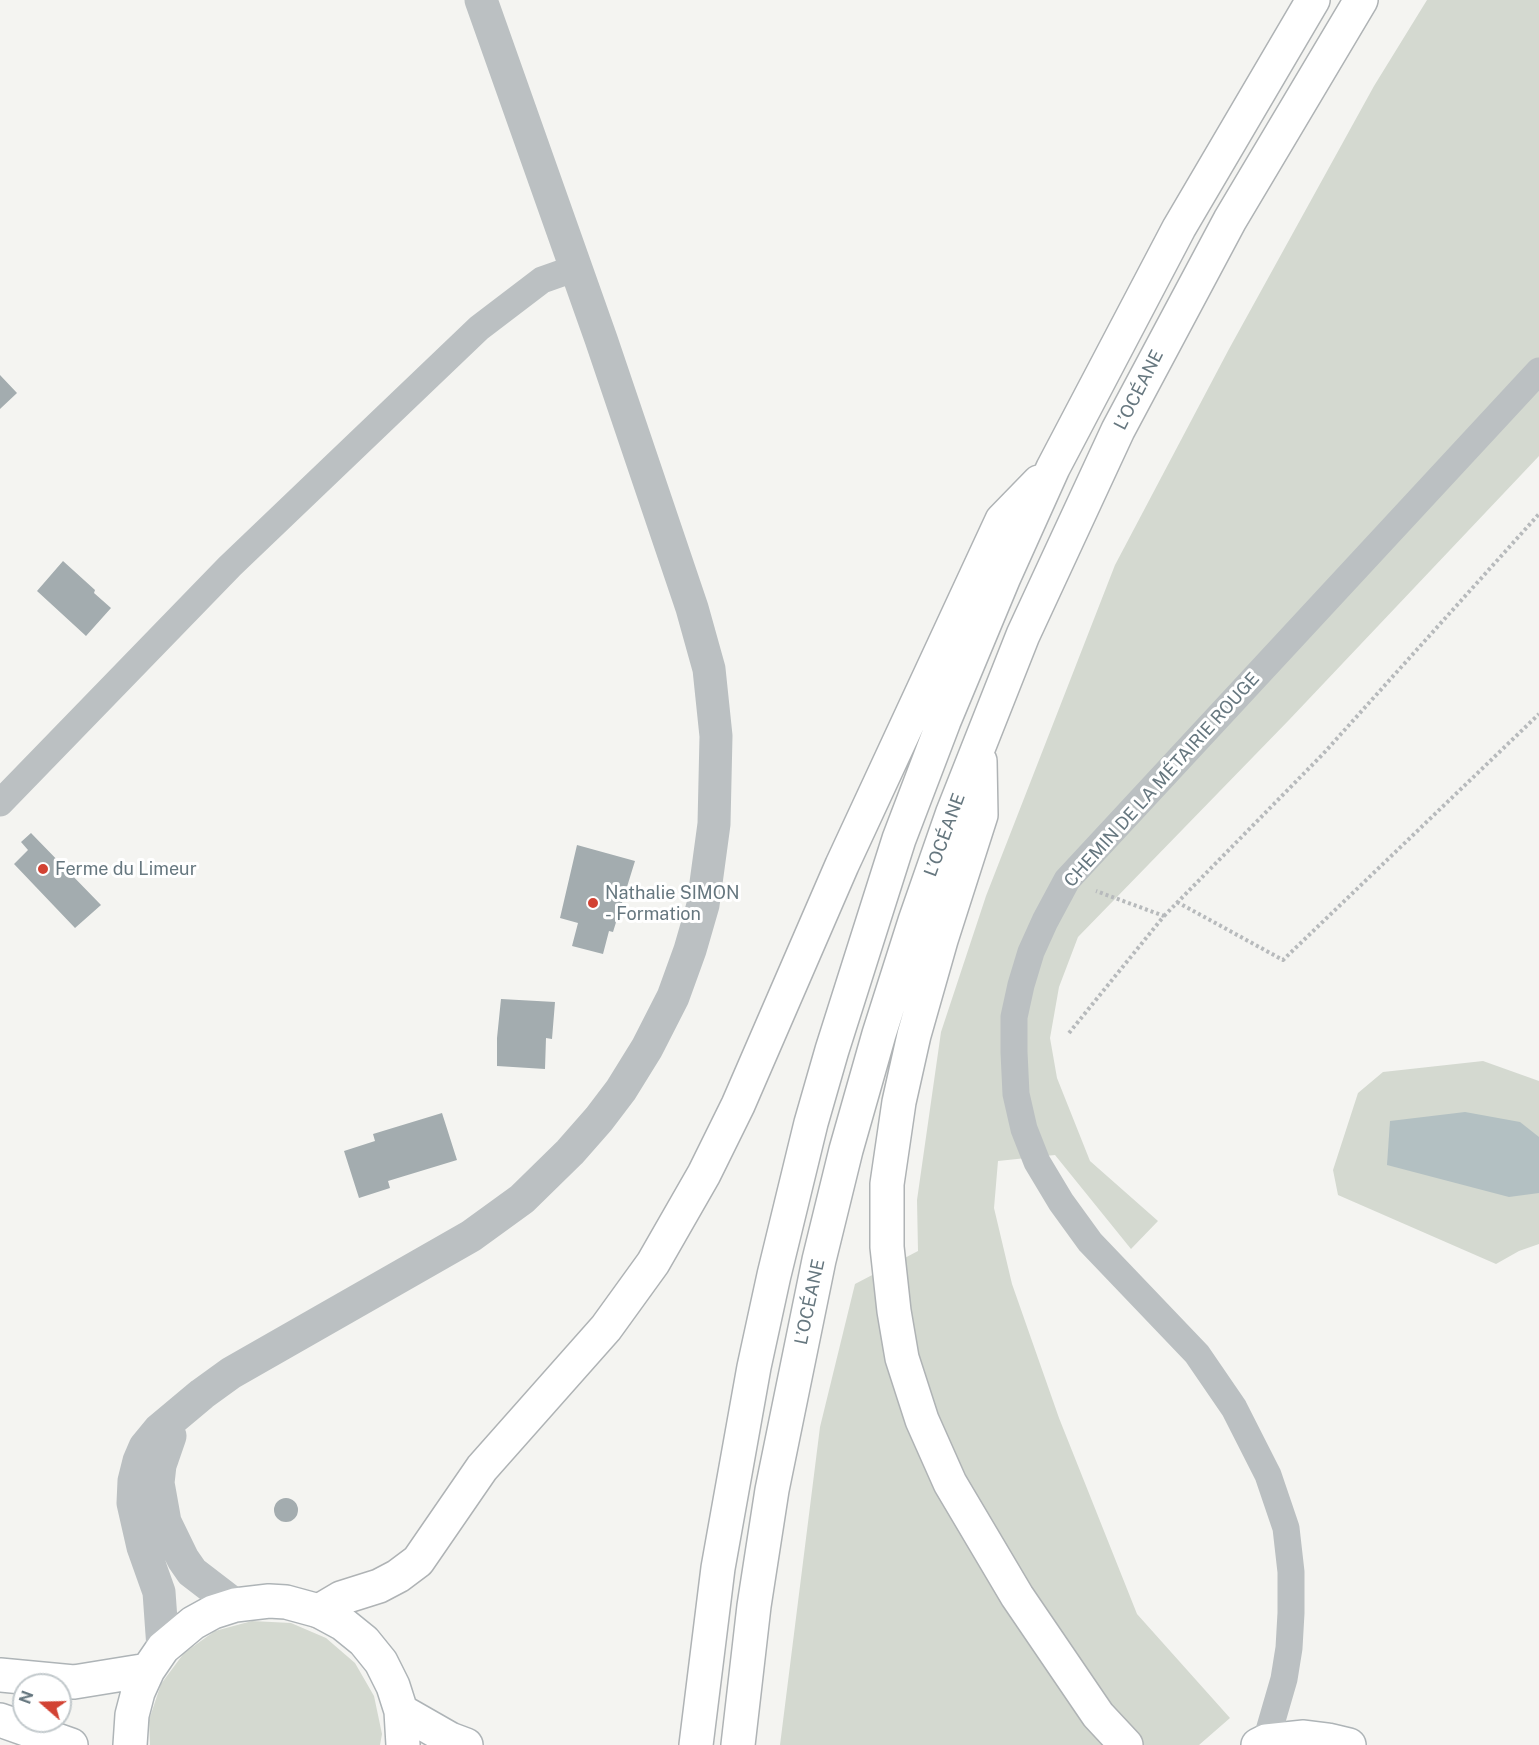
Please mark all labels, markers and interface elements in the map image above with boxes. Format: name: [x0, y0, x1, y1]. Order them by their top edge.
street label: L’OCÉANE: [1110, 346, 1168, 434]
street label: CHEMIN DE LA MÉTAIRIE ROUGE: [1060, 668, 1264, 892]
street label: L’OCÉANE: [920, 790, 970, 880]
place label: Ferme du Limeur: [55, 858, 197, 880]
marker: Ferme du Limeur: [36, 862, 50, 876]
place label: Nathalie SIMON - Formation: [605, 882, 740, 924]
marker: Nathalie SIMON - Formation: [586, 896, 600, 910]
street label: L’OCÉANE: [790, 1257, 830, 1347]
north arrow: [12, 1673, 72, 1733]
text: N: [15, 1688, 38, 1706]

